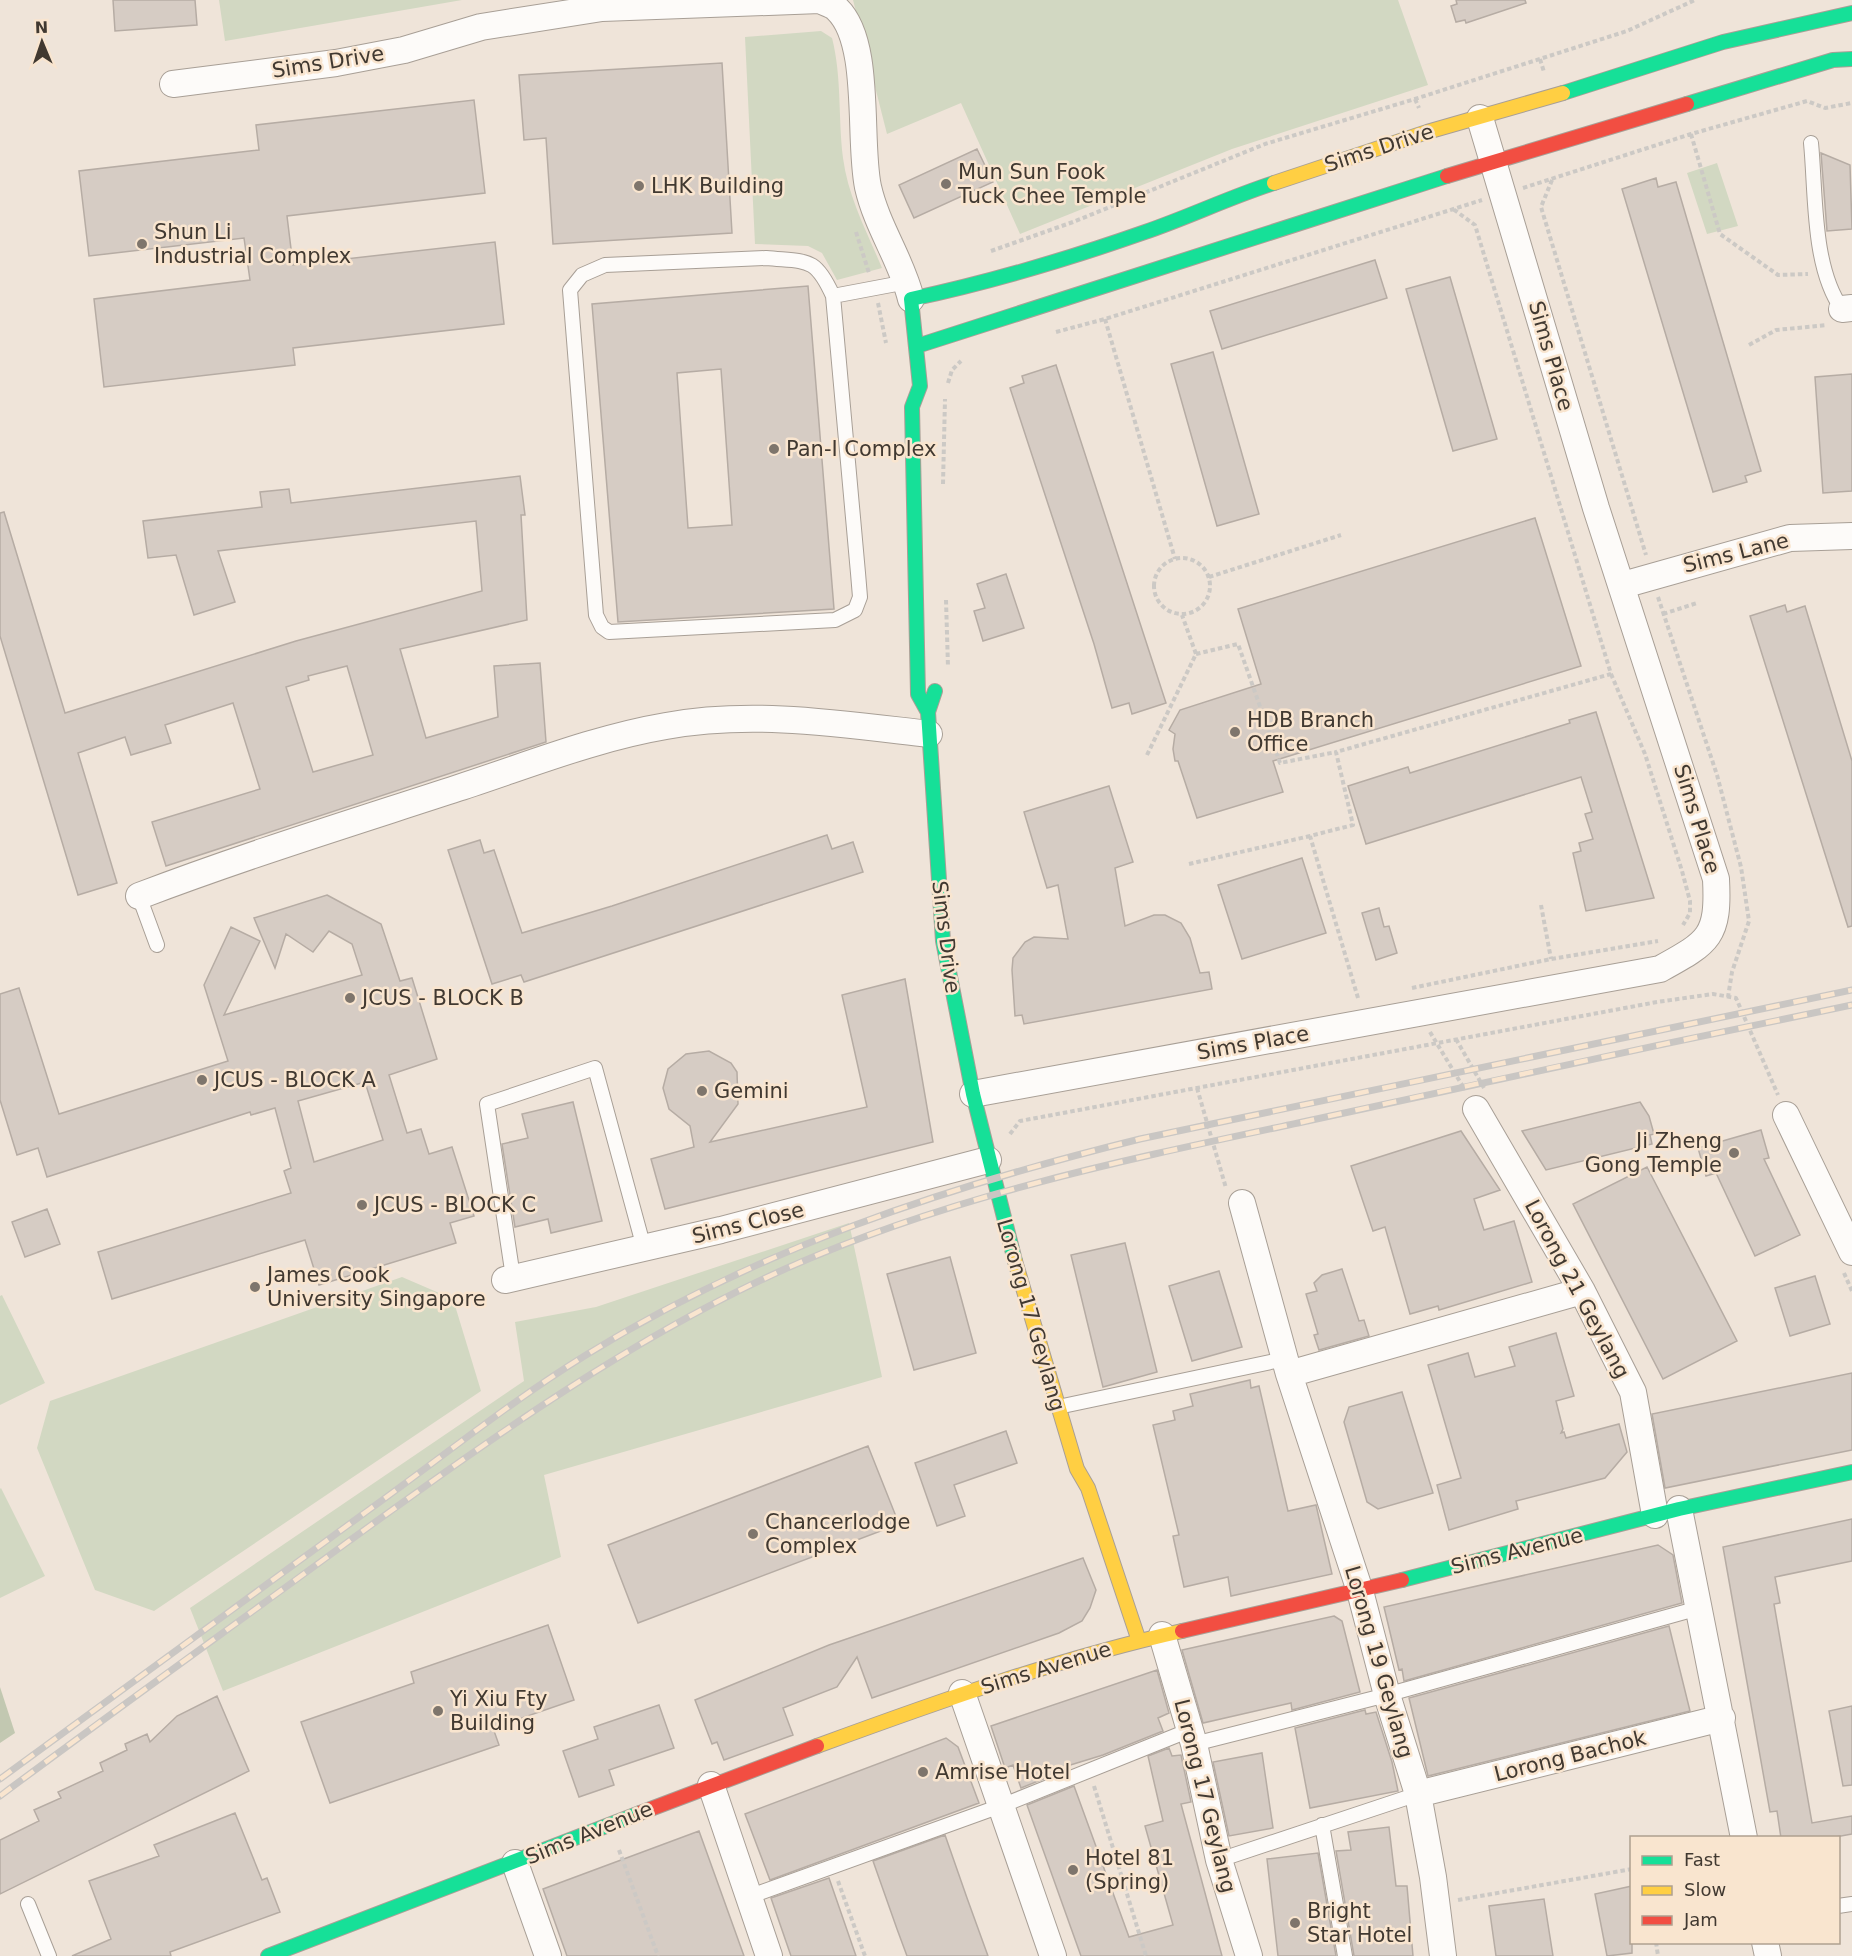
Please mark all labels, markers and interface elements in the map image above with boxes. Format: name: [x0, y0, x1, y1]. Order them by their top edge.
north arrow: [12, 12, 72, 72]
text: N: [34, 18, 49, 37]
street label: Sims Drive: [270, 41, 386, 83]
street label: Sims Drive: [1321, 119, 1437, 177]
place label: Mun Sun Fook Tuck Chee Temple: [957, 160, 1147, 208]
place label: LHK Building: [651, 174, 784, 198]
marker: Mun Sun Fook Tuck Chee Temple: [939, 177, 953, 191]
marker: LHK Building: [632, 179, 646, 193]
place label: Shun Li Industrial Complex: [154, 220, 351, 268]
marker: Shun Li Industrial Complex: [135, 237, 149, 251]
street label: Sims Place: [1524, 298, 1578, 414]
place label: Pan-I Complex: [786, 437, 936, 461]
marker: Pan-I Complex: [767, 442, 781, 456]
street label: Sims Lane: [1681, 528, 1791, 578]
place label: HDB Branch Office: [1247, 708, 1374, 756]
marker: HDB Branch Office: [1228, 725, 1242, 739]
street label: Sims Place: [1669, 761, 1725, 877]
street label: Sims Drive: [927, 879, 965, 995]
place label: JCUS - BLOCK B: [360, 986, 524, 1010]
marker: JCUS - BLOCK B: [343, 991, 357, 1005]
street label: Sims Place: [1195, 1021, 1311, 1065]
place label: JCUS - BLOCK A: [212, 1068, 376, 1092]
marker: JCUS - BLOCK A: [195, 1073, 209, 1087]
place label: Gemini: [714, 1079, 789, 1103]
marker: Gemini: [695, 1084, 709, 1098]
place label: Ji Zheng Gong Temple: [1585, 1129, 1722, 1177]
marker: Ji Zheng Gong Temple: [1727, 1146, 1741, 1160]
place label: JCUS - BLOCK C: [372, 1193, 536, 1217]
street label: Lorong 21 Geylang: [1520, 1196, 1634, 1382]
marker: JCUS - BLOCK C: [355, 1198, 369, 1212]
street label: Sims Close: [690, 1198, 806, 1248]
street label: Lorong 17 Geylang: [992, 1216, 1070, 1414]
place label: James Cook University Singapore: [265, 1263, 486, 1311]
marker: James Cook University Singapore: [248, 1280, 262, 1294]
place label: Chancerlodge Complex: [765, 1510, 911, 1558]
street label: Sims Avenue: [1448, 1523, 1586, 1579]
marker: Chancerlodge Complex: [746, 1527, 760, 1541]
street label: Lorong 19 Geylang: [1340, 1563, 1418, 1761]
street label: Sims Avenue: [978, 1637, 1114, 1699]
place label: Yi Xiu Fty Building: [449, 1687, 548, 1735]
street label: Lorong 17 Geylang: [1169, 1697, 1241, 1895]
marker: Yi Xiu Fty Building: [431, 1704, 445, 1718]
street label: Lorong Bachok: [1492, 1725, 1649, 1786]
place label: Amrise Hotel: [935, 1760, 1070, 1784]
marker: Amrise Hotel: [916, 1765, 930, 1779]
street label: Sims Avenue: [522, 1797, 656, 1869]
legend: [1630, 1836, 1840, 1944]
place label: Hotel 81 (Spring): [1085, 1846, 1174, 1894]
text: Fast: [1684, 1849, 1720, 1870]
marker: Hotel 81 (Spring): [1066, 1863, 1080, 1877]
text: Slow: [1684, 1879, 1726, 1900]
place label: Bright Star Hotel: [1307, 1899, 1412, 1947]
text: Jam: [1683, 1909, 1718, 1930]
marker: Bright Star Hotel: [1288, 1916, 1302, 1930]

